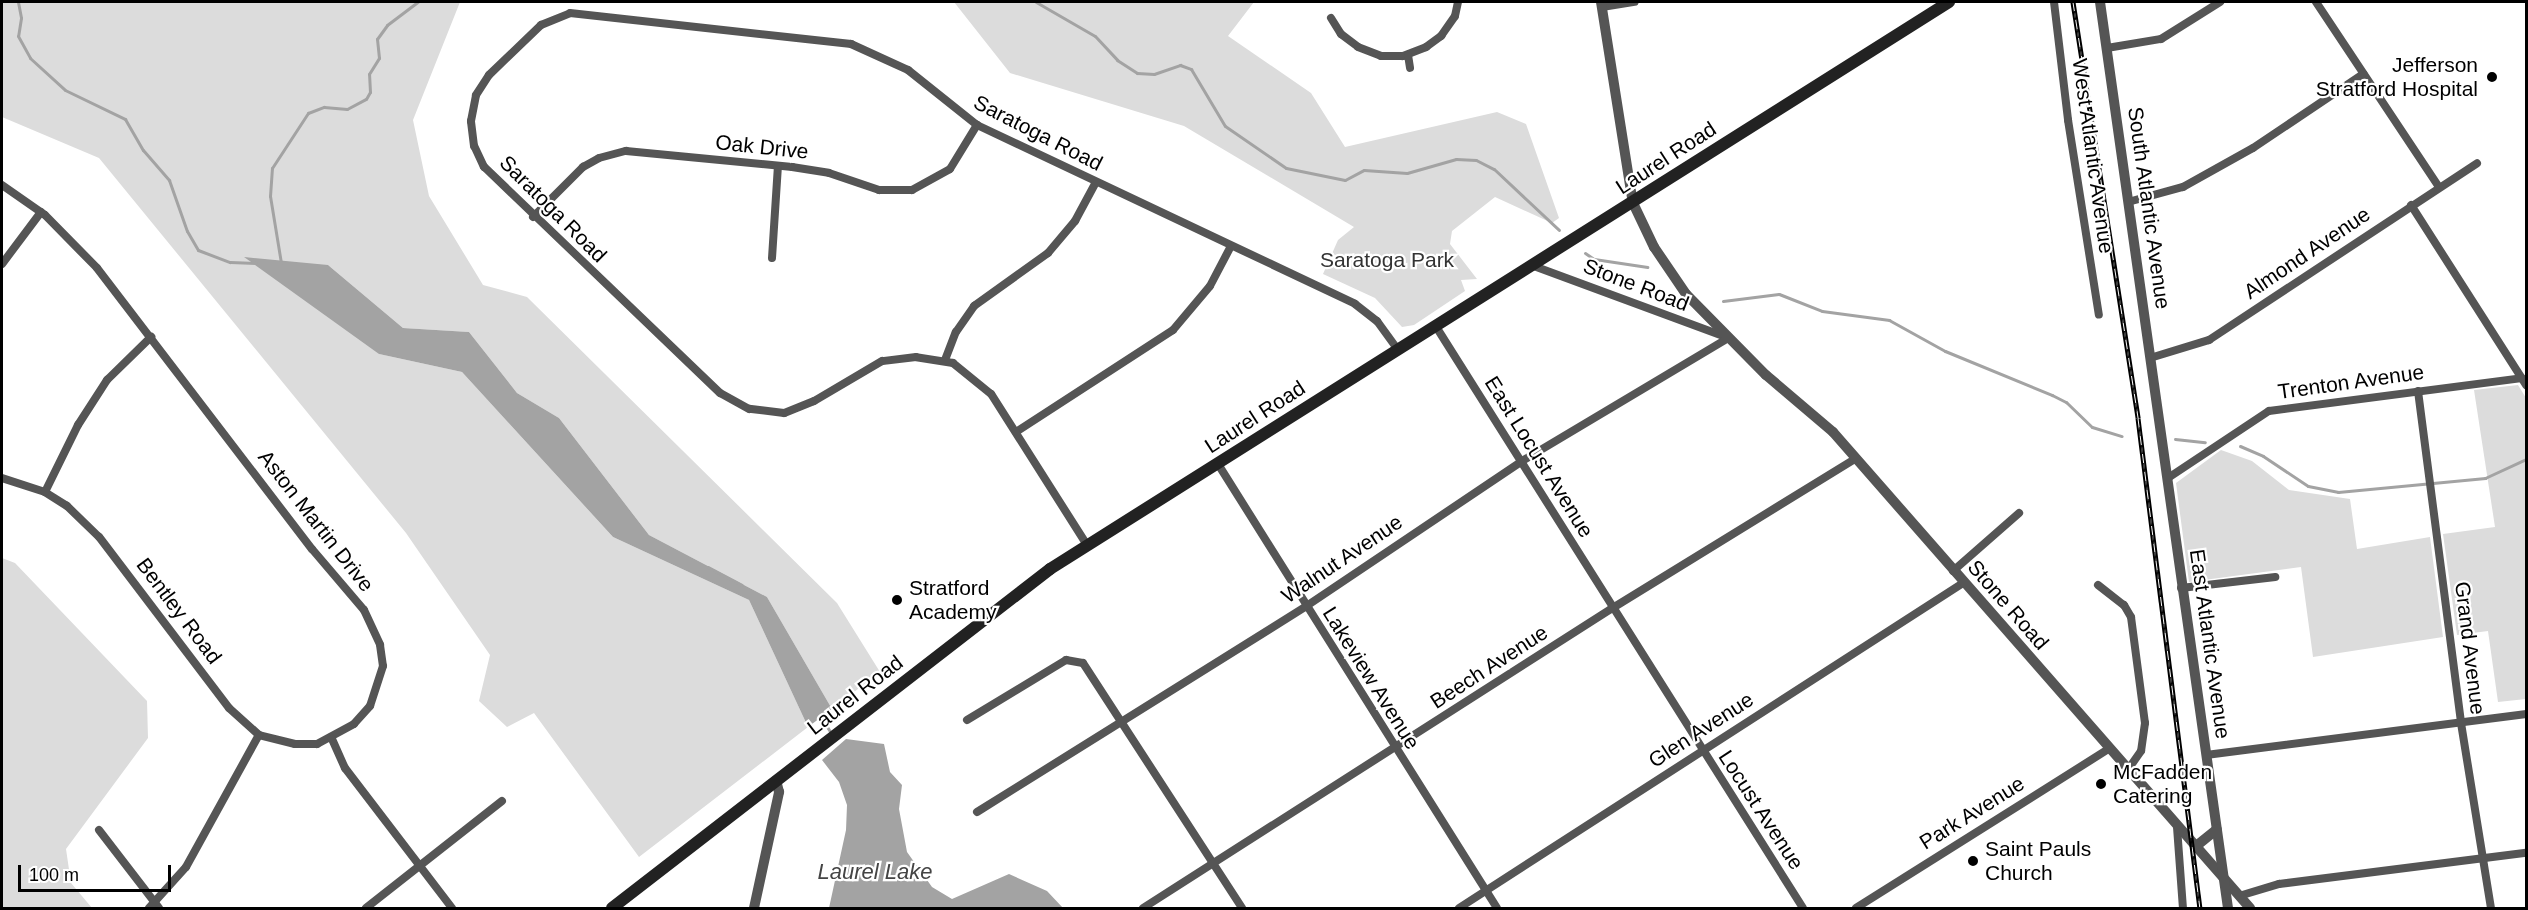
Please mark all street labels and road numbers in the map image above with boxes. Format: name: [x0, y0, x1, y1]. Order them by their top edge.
street label: West Atlantic Avenue: [2067, 56, 2119, 256]
street label: Saratoga Road: [969, 90, 1107, 176]
street label: South Atlantic Avenue: [2122, 104, 2176, 312]
street label: Laurel Road: [1611, 116, 1721, 200]
street label: Oak Drive: [714, 130, 810, 164]
street label: Saratoga Road: [494, 150, 612, 268]
street label: Almond Avenue: [2239, 201, 2375, 305]
street label: Stone Road: [1580, 253, 1692, 317]
street label: Trenton Avenue: [2276, 359, 2426, 405]
street label: East Locust Avenue: [1479, 371, 1599, 543]
street label: Laurel Road: [1200, 375, 1310, 459]
street label: Aston Martin Drive: [253, 445, 379, 597]
street label: Walnut Avenue: [1276, 509, 1408, 609]
street label: East Atlantic Avenue: [2184, 546, 2236, 742]
street label: Bentley Road: [131, 553, 227, 669]
street label: Stone Road: [1962, 555, 2054, 655]
street label: Grand Avenue: [2449, 579, 2491, 717]
street label: Lakeview Avenue: [1317, 602, 1425, 754]
street label: Beech Avenue: [1425, 619, 1553, 715]
street label: Laurel Road: [802, 650, 908, 740]
street label: Glen Avenue: [1643, 686, 1759, 774]
street label: Locust Avenue: [1713, 745, 1809, 875]
street label: Park Avenue: [1915, 771, 2029, 855]

